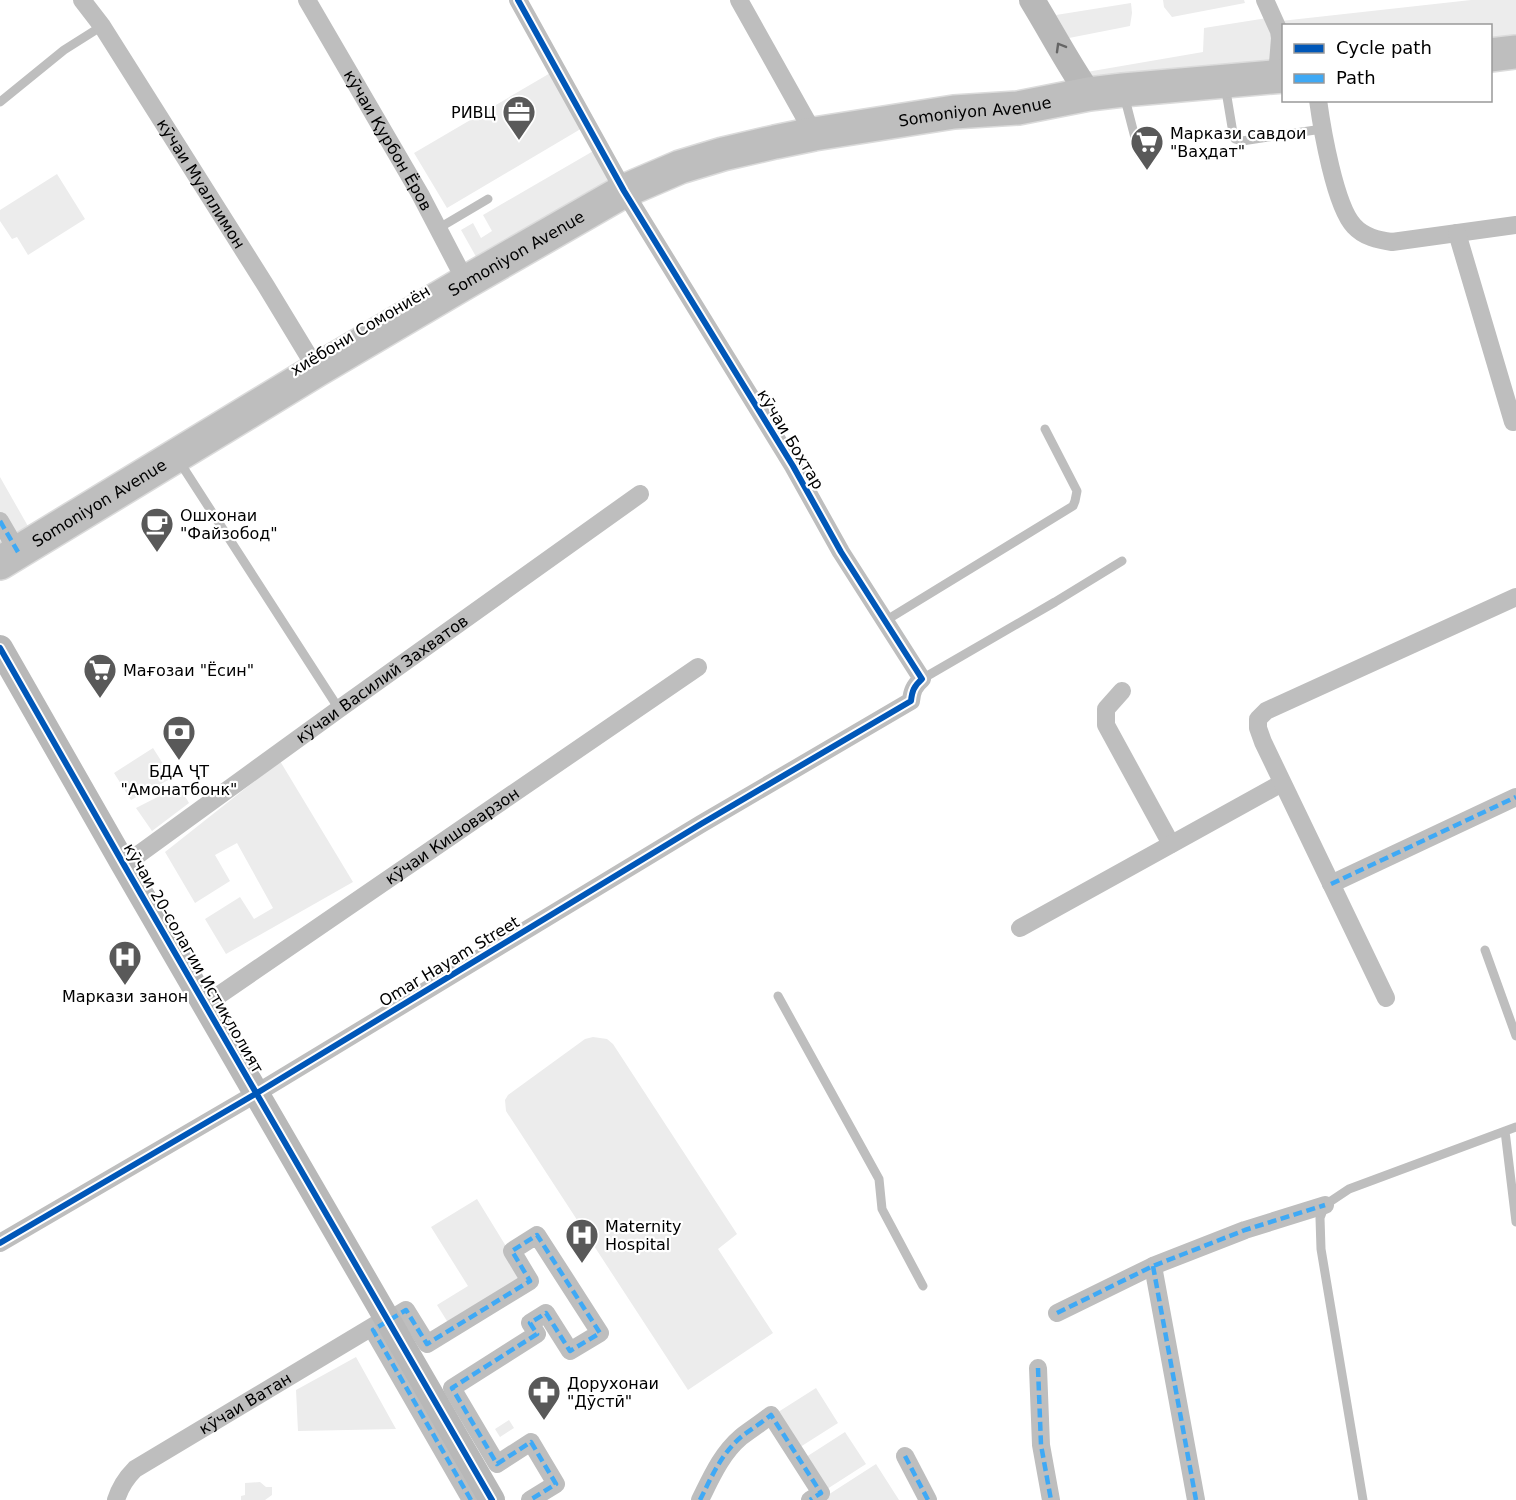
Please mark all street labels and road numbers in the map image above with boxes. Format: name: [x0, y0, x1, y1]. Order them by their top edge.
street label: кӯчаи Қурбон Ёров: [340, 66, 436, 214]
street label: Somoniyon Avenue: [897, 93, 1053, 131]
street label: кӯчаи Муаллимон: [153, 115, 249, 252]
street label: Somoniyon Avenue: [445, 207, 588, 300]
street label: хиёбони Сомониён: [287, 281, 433, 380]
street label: кӯчаи Бохтар: [753, 386, 828, 493]
street label: Somoniyon Avenue: [29, 455, 170, 551]
street label: кӯчаи Василий Захватов: [292, 611, 472, 747]
street label: кӯчаи Кишоварзон: [381, 783, 523, 889]
street label: кӯчаи 20-солагии Истиқлолият: [120, 840, 267, 1077]
street label: Omar Hayam Street: [376, 912, 523, 1011]
street label: кӯчаи Ватан: [196, 1369, 295, 1438]

